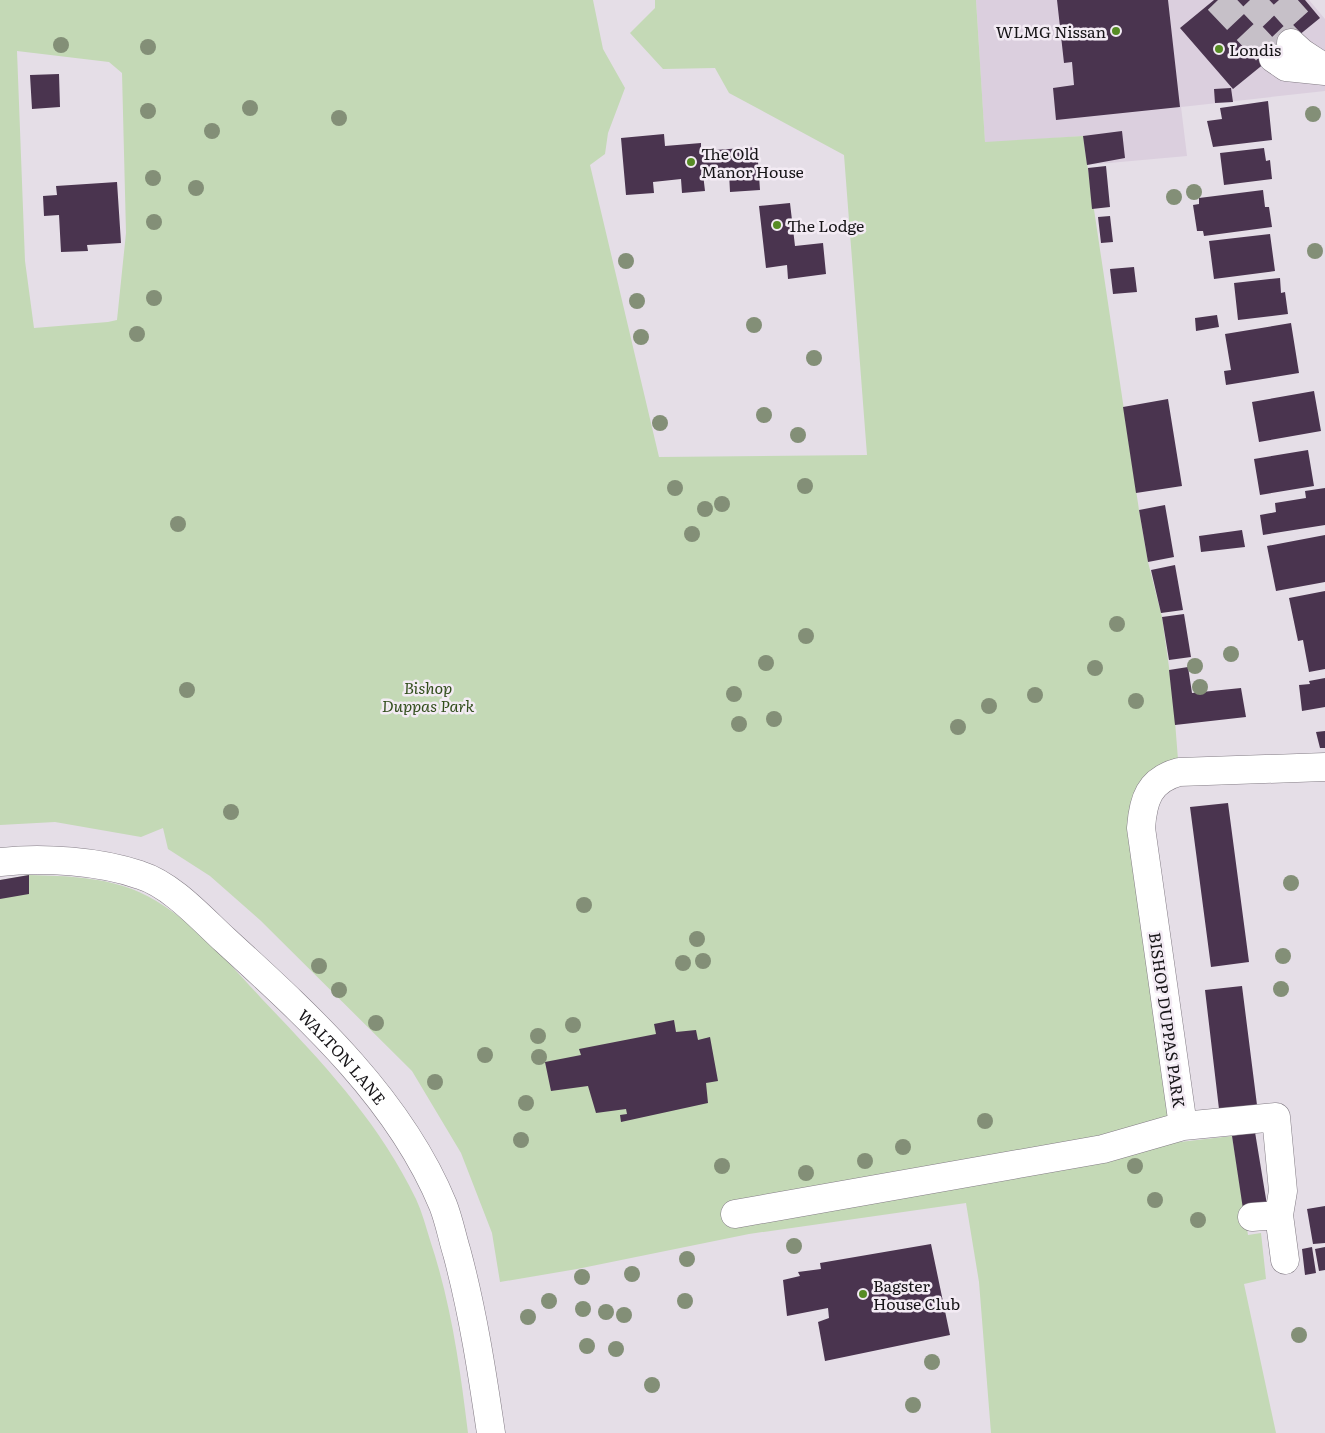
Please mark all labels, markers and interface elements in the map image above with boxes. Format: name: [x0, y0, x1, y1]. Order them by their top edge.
place label: WLMG Nissan: [996, 19, 1106, 43]
marker: WLMG Nissan: [1110, 25, 1122, 37]
place label: Londis: [1229, 37, 1281, 61]
marker: Londis: [1213, 43, 1225, 55]
place label: The Old Manor House: [701, 141, 804, 183]
marker: The Old Manor House: [685, 156, 697, 168]
place label: The Lodge: [787, 213, 864, 237]
marker: The Lodge: [771, 219, 783, 231]
park label: Bishop Duppas Park: [382, 675, 474, 717]
street label: BISHOP DUPPAS PARK: [1144, 931, 1192, 1109]
street label: WALTON LANE: [293, 1003, 392, 1109]
place label: Bagster House Club: [873, 1273, 960, 1315]
marker: Bagster House Club: [857, 1288, 869, 1300]

